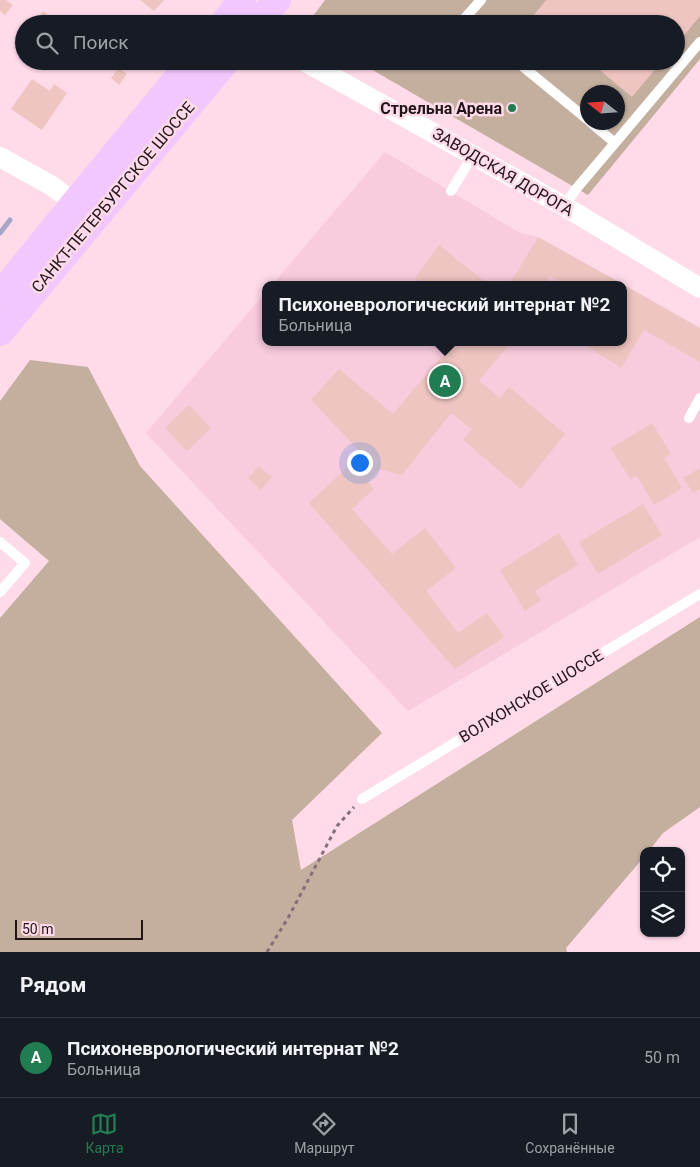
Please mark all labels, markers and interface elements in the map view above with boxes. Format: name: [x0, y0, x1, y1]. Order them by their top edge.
search box: [15, 15, 685, 70]
icon: search: [33, 29, 61, 57]
text: Поиск: [73, 31, 129, 54]
north arrow: [580, 85, 625, 130]
street label: САНКТ-ПЕТЕРБУРГСКОЕ ШОССЕ: [28, 98, 198, 296]
place label: Стрельна Арена: [380, 99, 502, 118]
marker: Стрельна Арена: [506, 102, 518, 114]
street label: ЗАВОДСКАЯ ДОРОГА: [429, 124, 577, 220]
popup: [262, 281, 627, 346]
text: Психоневрологический интернат №2: [279, 293, 610, 316]
text: Больница: [279, 316, 352, 335]
pin: A: [429, 362, 461, 400]
your location: [347, 450, 373, 476]
street label: ВОЛХОНСКОЕ ШОССЕ: [455, 645, 607, 747]
map controls: [640, 847, 685, 937]
button: locate: [640, 847, 685, 892]
button: layers: [640, 892, 685, 937]
scale bar: [15, 917, 142, 940]
text: 50 m: [22, 921, 54, 937]
text: Рядом: [20, 973, 86, 997]
text: Психоневрологический интернат №2: [67, 1037, 399, 1060]
text: A: [31, 1048, 41, 1067]
text: 50 m: [644, 1048, 680, 1067]
text: Больница: [67, 1060, 141, 1079]
tab: Карта: [85, 1110, 124, 1156]
tab: Маршрут: [294, 1110, 355, 1156]
tab: Сохранённые: [525, 1110, 615, 1156]

